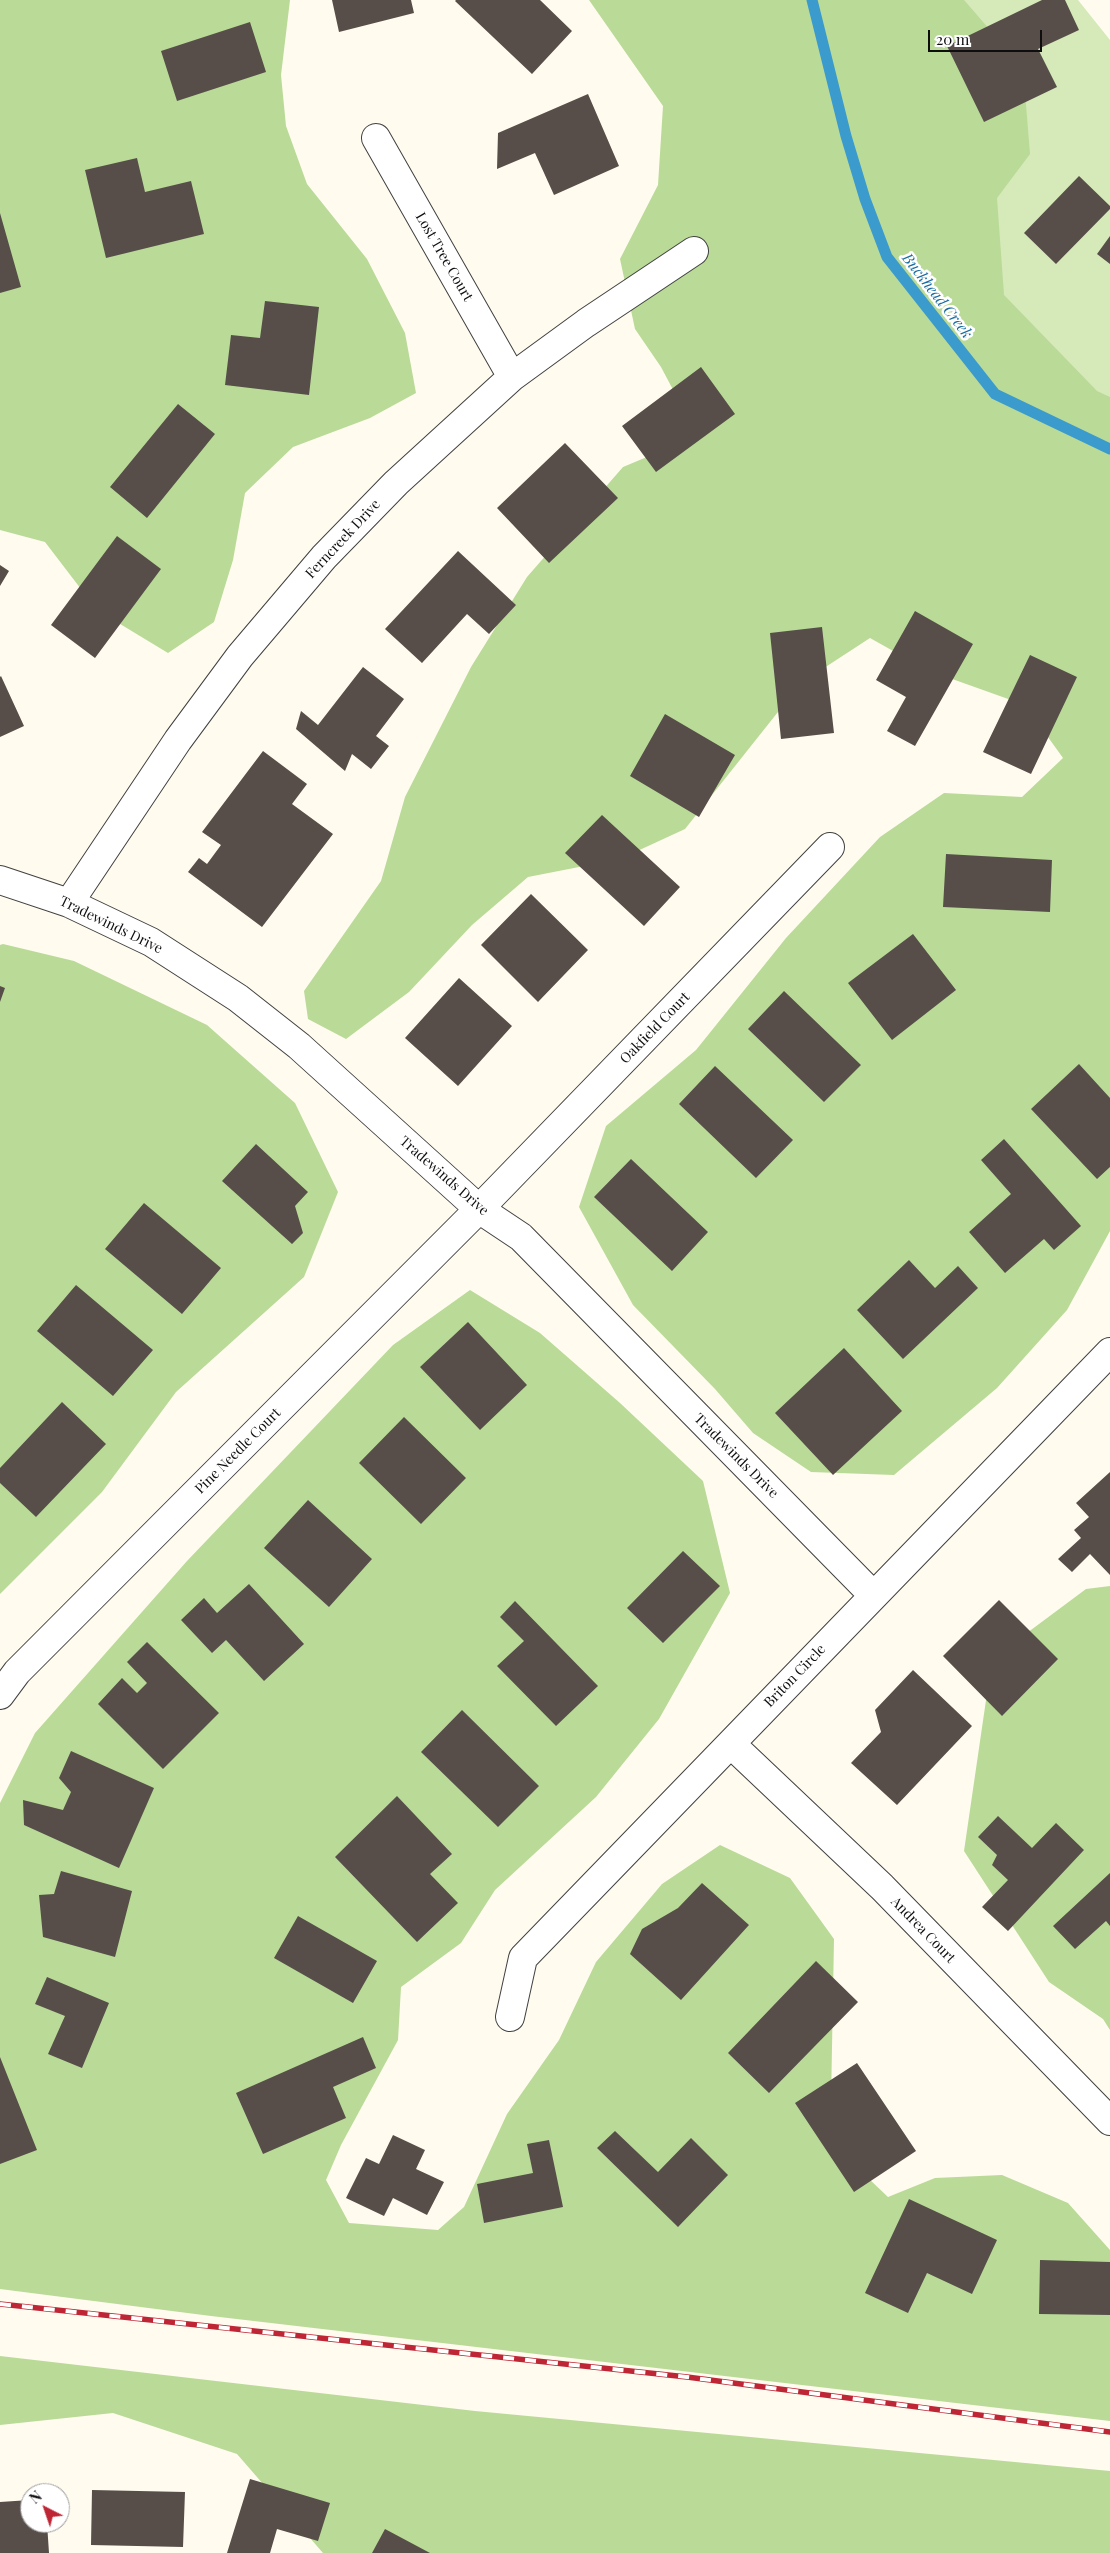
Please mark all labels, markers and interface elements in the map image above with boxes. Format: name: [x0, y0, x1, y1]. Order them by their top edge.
scale bar: [930, 20, 1044, 52]
text: 20 m: [936, 29, 969, 49]
street label: Lost Tree Court: [412, 210, 476, 304]
water label: Buckhead Creek: [898, 250, 976, 342]
street label: Ferncreek Drive: [302, 496, 384, 582]
street label: Tradewinds Drive: [57, 893, 165, 957]
street label: Oakfield Court: [617, 989, 693, 1067]
street label: Tradewinds Drive: [396, 1133, 492, 1219]
street label: Pine Needle Court: [192, 1405, 284, 1497]
street label: Tradewinds Drive: [690, 1410, 782, 1502]
street label: Briton Circle: [761, 1641, 829, 1711]
street label: Andrea Court: [887, 1893, 959, 1967]
north arrow: [20, 2483, 70, 2533]
text: N: [25, 2487, 46, 2508]

